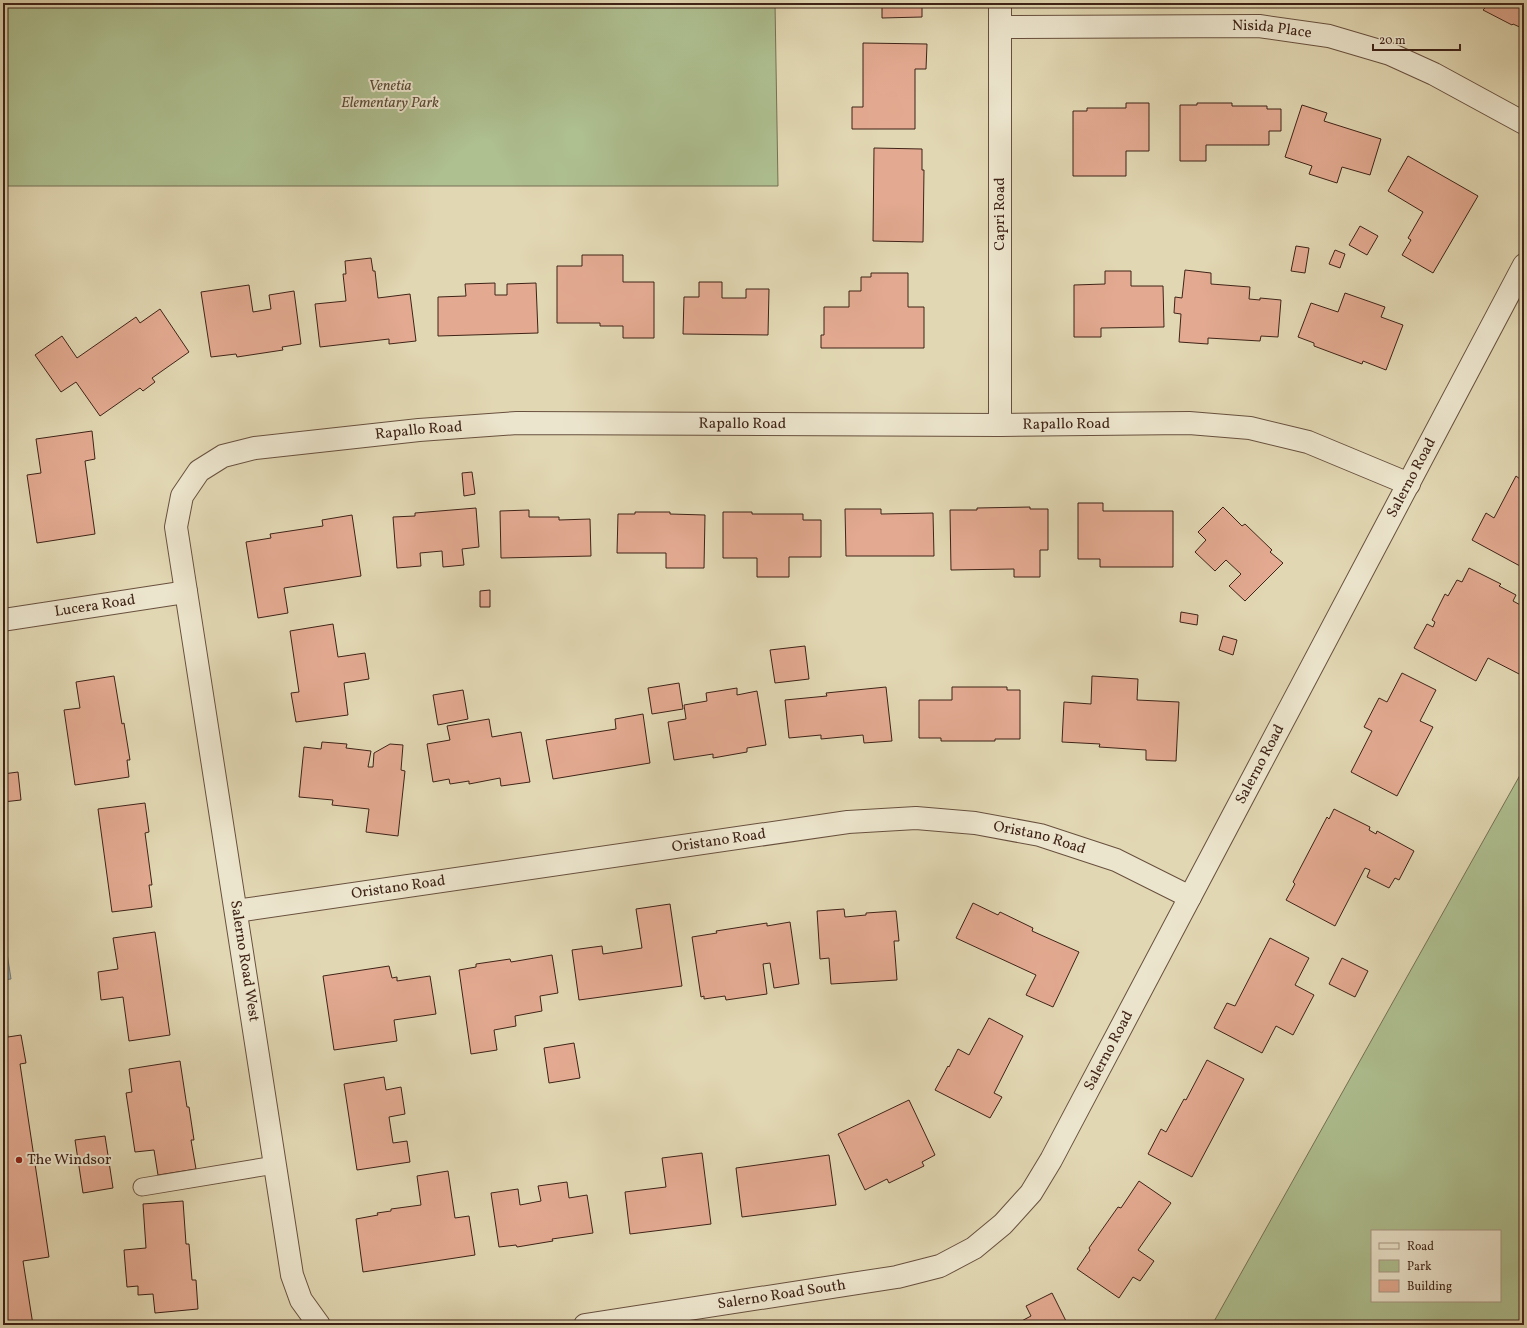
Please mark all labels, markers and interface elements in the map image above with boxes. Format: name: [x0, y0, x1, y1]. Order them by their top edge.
street label: Nisida Place: [1232, 16, 1313, 44]
scale bar: [1373, 26, 1460, 52]
text: 20 m: [1379, 33, 1406, 49]
park label: Venetia Elementary Park: [341, 76, 439, 114]
street label: Capri Road: [990, 177, 1011, 251]
street label: Rapallo Road: [698, 413, 786, 435]
street label: Rapallo Road: [1022, 413, 1110, 435]
street label: Rapallo Road: [374, 416, 463, 445]
street label: Salerno Road: [1382, 434, 1441, 522]
street label: Lucera Road: [53, 589, 137, 622]
street label: Salerno Road: [1230, 721, 1290, 808]
street label: Oristano Road: [992, 816, 1088, 860]
street label: Oristano Road: [670, 824, 767, 858]
street label: Oristano Road: [350, 870, 447, 905]
street label: Salerno Road West: [224, 899, 264, 1023]
street label: Salerno Road: [1079, 1007, 1138, 1094]
place label: The Windsor: [27, 1150, 111, 1171]
marker: The Windsor: [14, 1155, 24, 1165]
legend: [1371, 1230, 1501, 1302]
text: Road: [1407, 1239, 1434, 1255]
text: Park: [1407, 1259, 1432, 1275]
street label: Salerno Road South: [716, 1275, 847, 1315]
text: Building: [1407, 1279, 1452, 1295]

